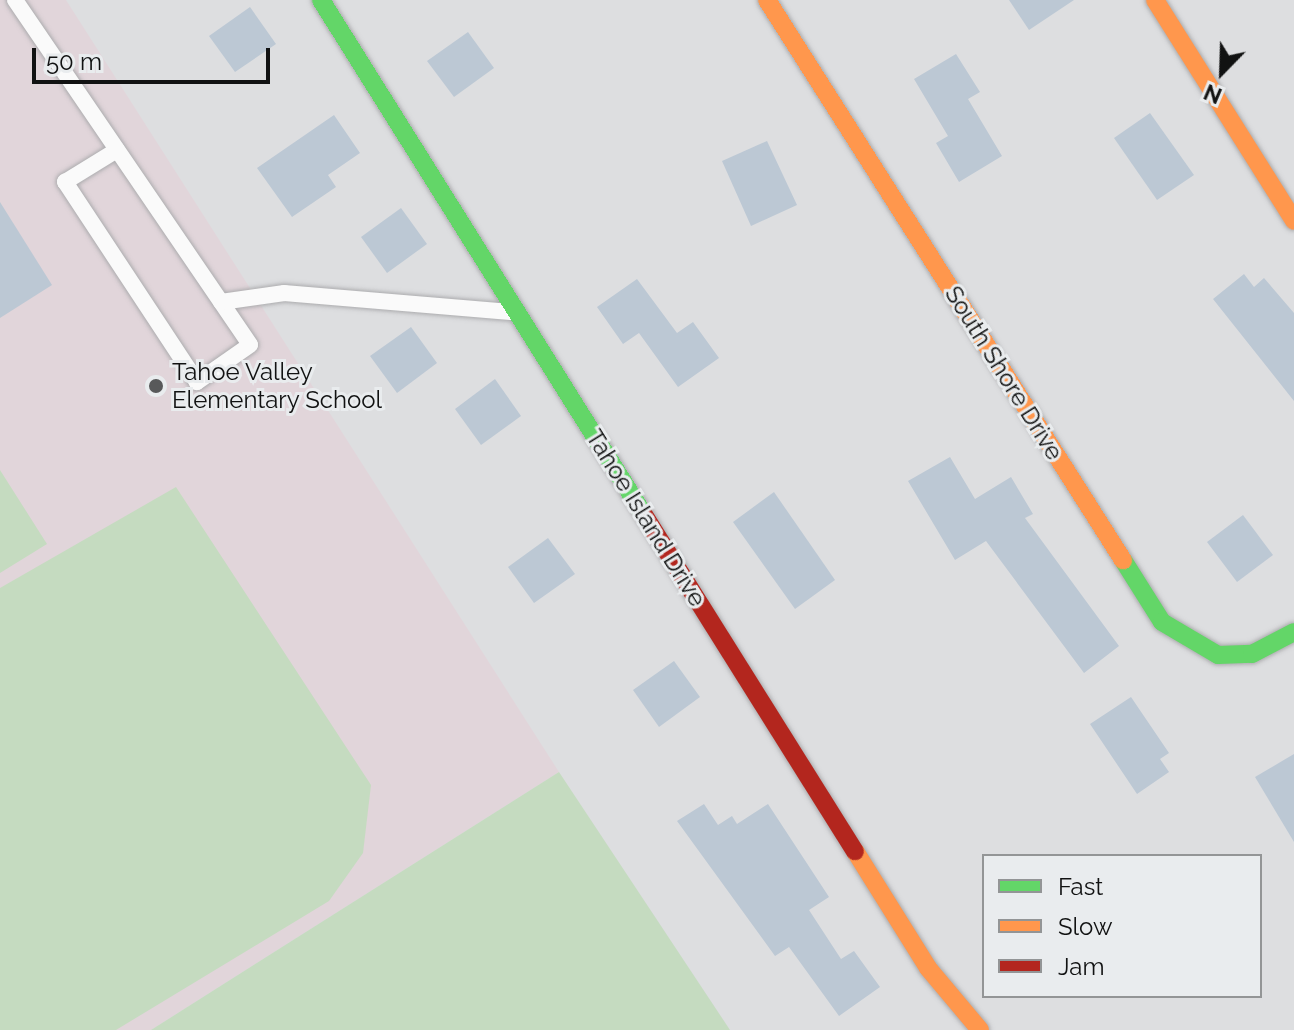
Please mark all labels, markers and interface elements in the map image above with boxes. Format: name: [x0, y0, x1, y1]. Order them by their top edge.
scale bar: [36, 32, 274, 82]
north arrow: [1182, 32, 1262, 112]
text: 50 m: [46, 47, 102, 76]
text: N: [1200, 79, 1225, 109]
street label: South Shore Drive: [939, 281, 1069, 465]
place label: Tahoe Valley Elementary School: [172, 358, 383, 414]
marker: Tahoe Valley Elementary School: [147, 377, 165, 395]
street label: Tahoe Island Drive: [580, 424, 712, 612]
legend: [982, 854, 1262, 998]
text: Fast: [1058, 872, 1103, 901]
text: Slow: [1058, 912, 1112, 941]
text: Jam: [1058, 952, 1104, 981]

